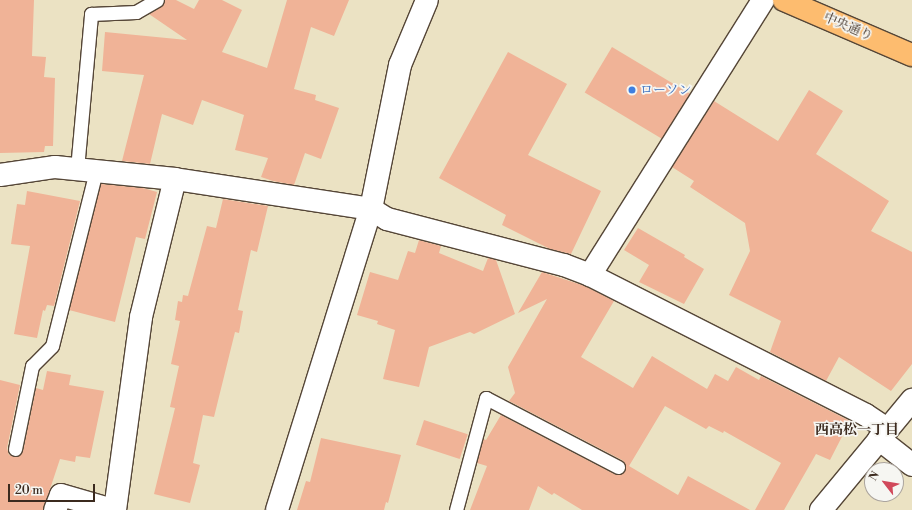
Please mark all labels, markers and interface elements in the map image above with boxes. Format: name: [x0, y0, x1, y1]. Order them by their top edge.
street label: 中央通り: [821, 10, 875, 44]
place label: ローソン: [640, 82, 692, 98]
marker: ローソン: [627, 85, 637, 95]
district label: 西高松一丁目: [815, 422, 899, 438]
north arrow: [864, 462, 904, 502]
text: N: [866, 469, 883, 484]
scale bar: [10, 476, 97, 502]
text: 20 m: [15, 483, 43, 498]

